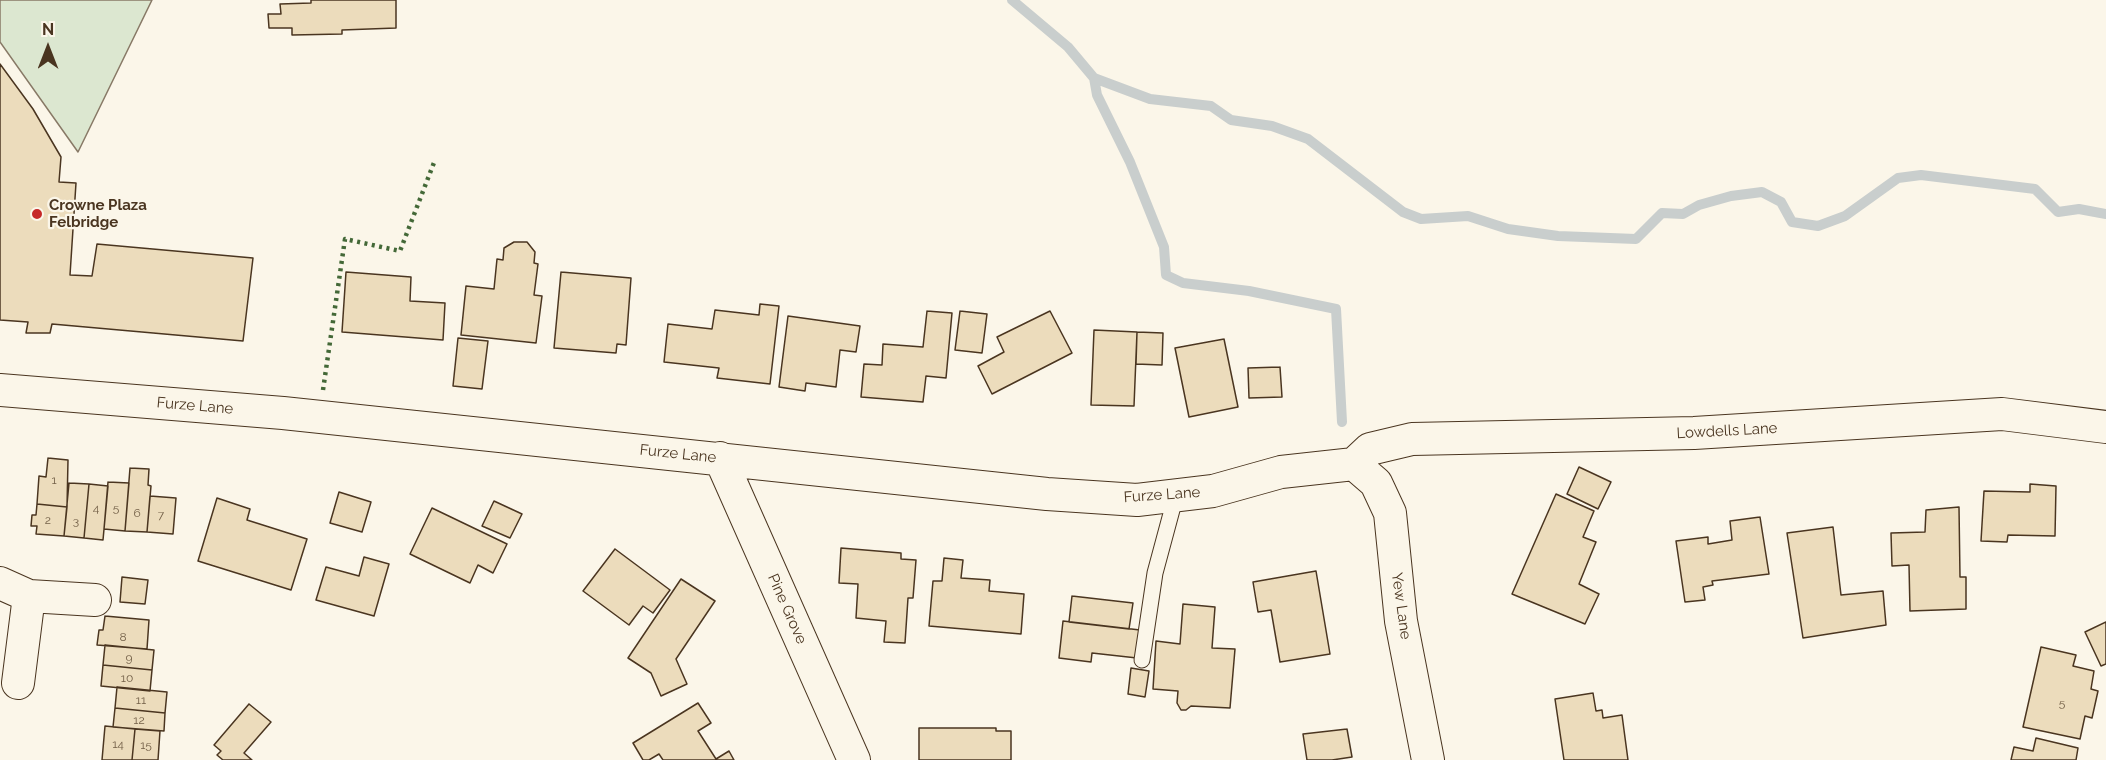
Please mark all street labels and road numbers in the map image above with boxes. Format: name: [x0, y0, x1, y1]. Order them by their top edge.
street label: Furze Lane: [156, 394, 234, 418]
street label: Lowdells Lane: [1676, 419, 1778, 443]
street label: Furze Lane: [639, 441, 717, 467]
street label: Furze Lane: [1123, 483, 1201, 507]
street label: Pine Grove: [764, 571, 810, 647]
street label: Yew Lane: [1387, 571, 1415, 641]

